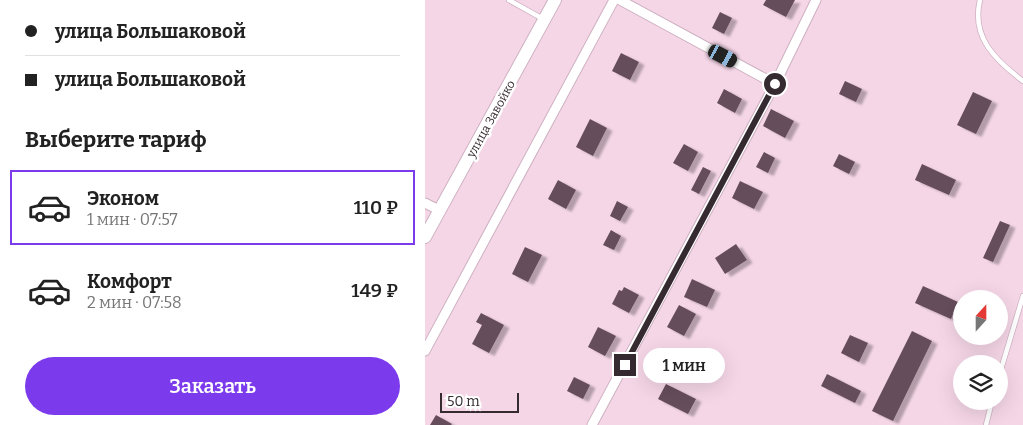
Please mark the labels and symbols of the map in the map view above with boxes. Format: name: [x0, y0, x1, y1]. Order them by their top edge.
car: [706, 42, 739, 70]
route start: [764, 73, 786, 95]
street label: улица Завойко: [464, 78, 518, 161]
north arrow: [953, 290, 1007, 345]
callout: 1 мин: [643, 348, 725, 382]
route end: [614, 354, 636, 376]
scale bar: [440, 390, 519, 413]

